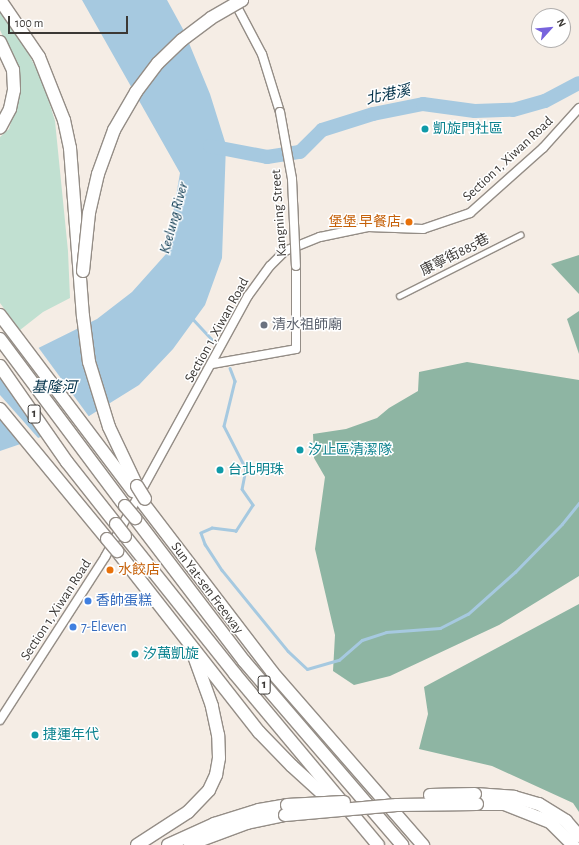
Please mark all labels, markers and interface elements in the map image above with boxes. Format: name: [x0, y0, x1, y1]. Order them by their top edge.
scale bar: [10, 8, 130, 34]
north arrow: [531, 8, 571, 48]
text: 100 m: [15, 17, 43, 29]
text: N: [555, 17, 568, 29]
water label: 北港溪: [364, 82, 412, 108]
street label: Section 1, Xiwan Road: [459, 113, 557, 205]
place label: 凱旋門社區: [433, 121, 503, 137]
marker: 凱旋門社區: [420, 124, 430, 134]
street label: Kangning Street: [268, 169, 290, 257]
water label: Keelung River: [156, 180, 192, 256]
place label: 堡堡 早餐店: [329, 214, 401, 230]
marker: 堡堡 早餐店: [404, 217, 414, 227]
street label: 康寧街885巷: [418, 230, 492, 280]
street label: Section 1, Xiwan Road: [181, 275, 253, 385]
place label: 清水祖師廟: [272, 317, 342, 333]
marker: 清水祖師廟: [259, 320, 269, 330]
water label: 基隆河: [32, 379, 76, 397]
road number: 1: [27, 403, 41, 425]
place label: 汐止區清潔隊: [308, 442, 392, 458]
marker: 汐止區清潔隊: [295, 445, 305, 455]
place label: 台北明珠: [228, 462, 284, 478]
marker: 台北明珠: [215, 465, 225, 475]
street label: Sun Yat-sen Freeway: [167, 539, 247, 637]
street label: Section 1, Xiwan Road: [17, 556, 95, 664]
place label: 水餃店: [118, 562, 160, 578]
marker: 水餃店: [105, 565, 115, 575]
place label: 香帥蛋糕: [96, 593, 152, 609]
marker: 香帥蛋糕: [83, 596, 93, 606]
place label: 7-Eleven: [81, 619, 127, 635]
marker: 7-Eleven: [68, 622, 78, 632]
place label: 汐萬凱旋: [143, 646, 199, 662]
marker: 汐萬凱旋: [130, 649, 140, 659]
road number: 1: [257, 674, 271, 696]
place label: 捷運年代: [43, 727, 99, 743]
marker: 捷運年代: [30, 730, 40, 740]

